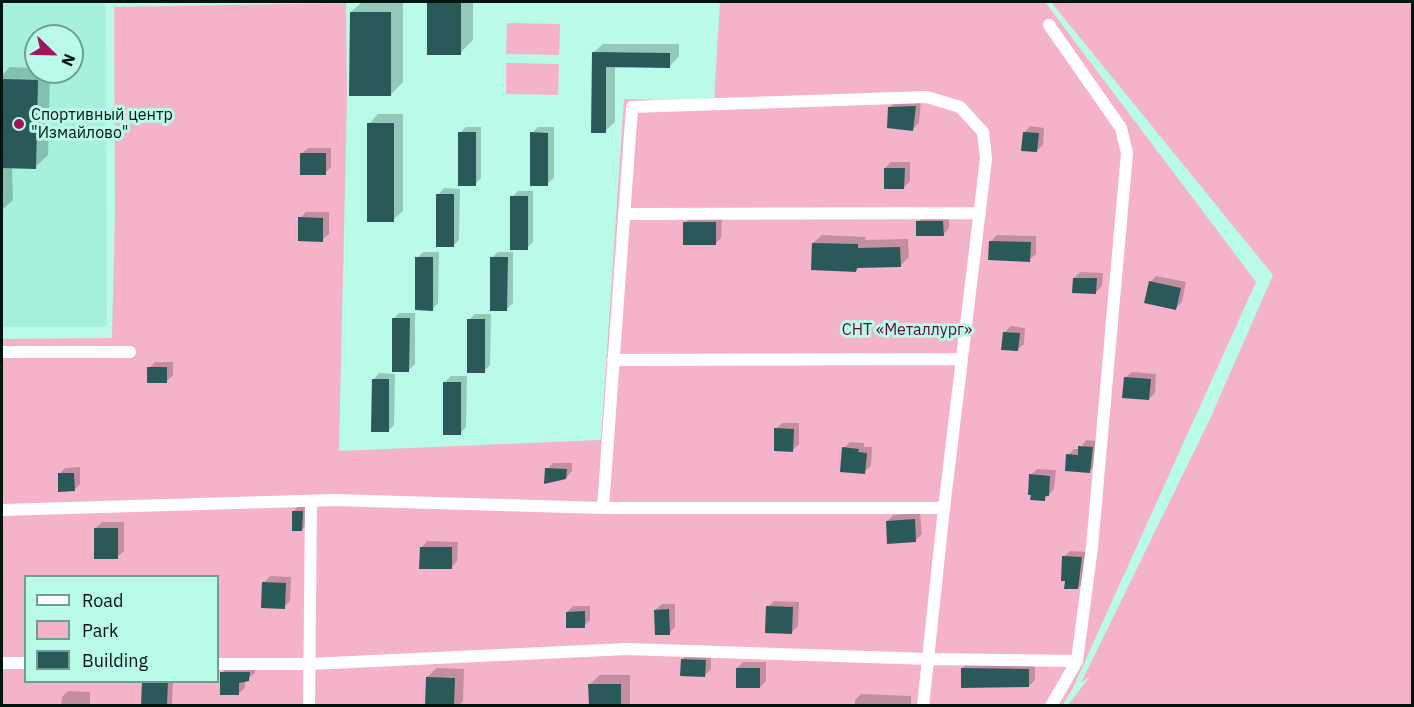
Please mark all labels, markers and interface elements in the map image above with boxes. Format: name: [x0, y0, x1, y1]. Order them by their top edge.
north arrow: [24, 24, 84, 84]
text: N: [57, 51, 80, 69]
place label: Спортивный центр "Измайлово": [31, 105, 173, 143]
marker: Спортивный центр "Измайлово": [12, 117, 26, 131]
park label: СНТ «Металлург»: [842, 320, 972, 340]
legend: [24, 575, 219, 683]
text: Road: [82, 589, 123, 612]
text: Park: [82, 619, 118, 642]
text: Building: [82, 649, 148, 672]

